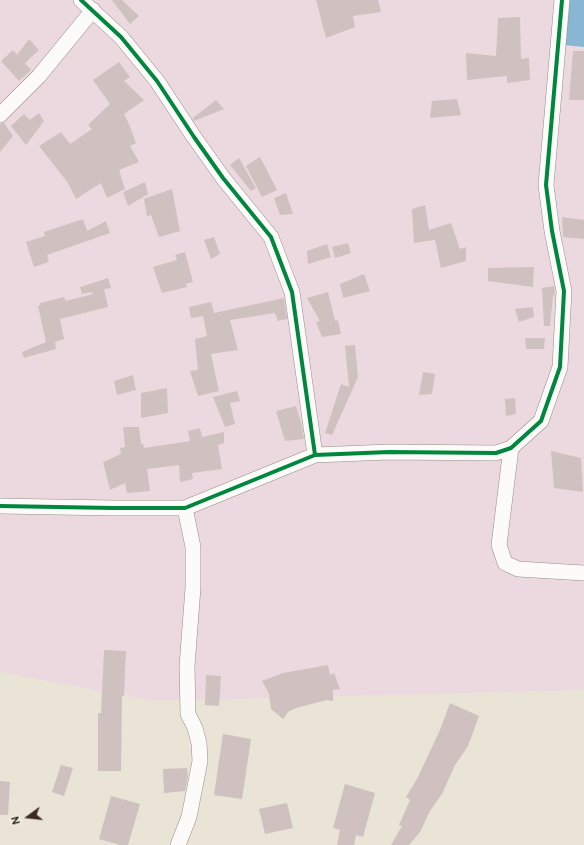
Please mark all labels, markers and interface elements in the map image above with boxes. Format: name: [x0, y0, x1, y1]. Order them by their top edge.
north arrow: [8, 797, 48, 837]
text: N: [9, 815, 23, 826]

